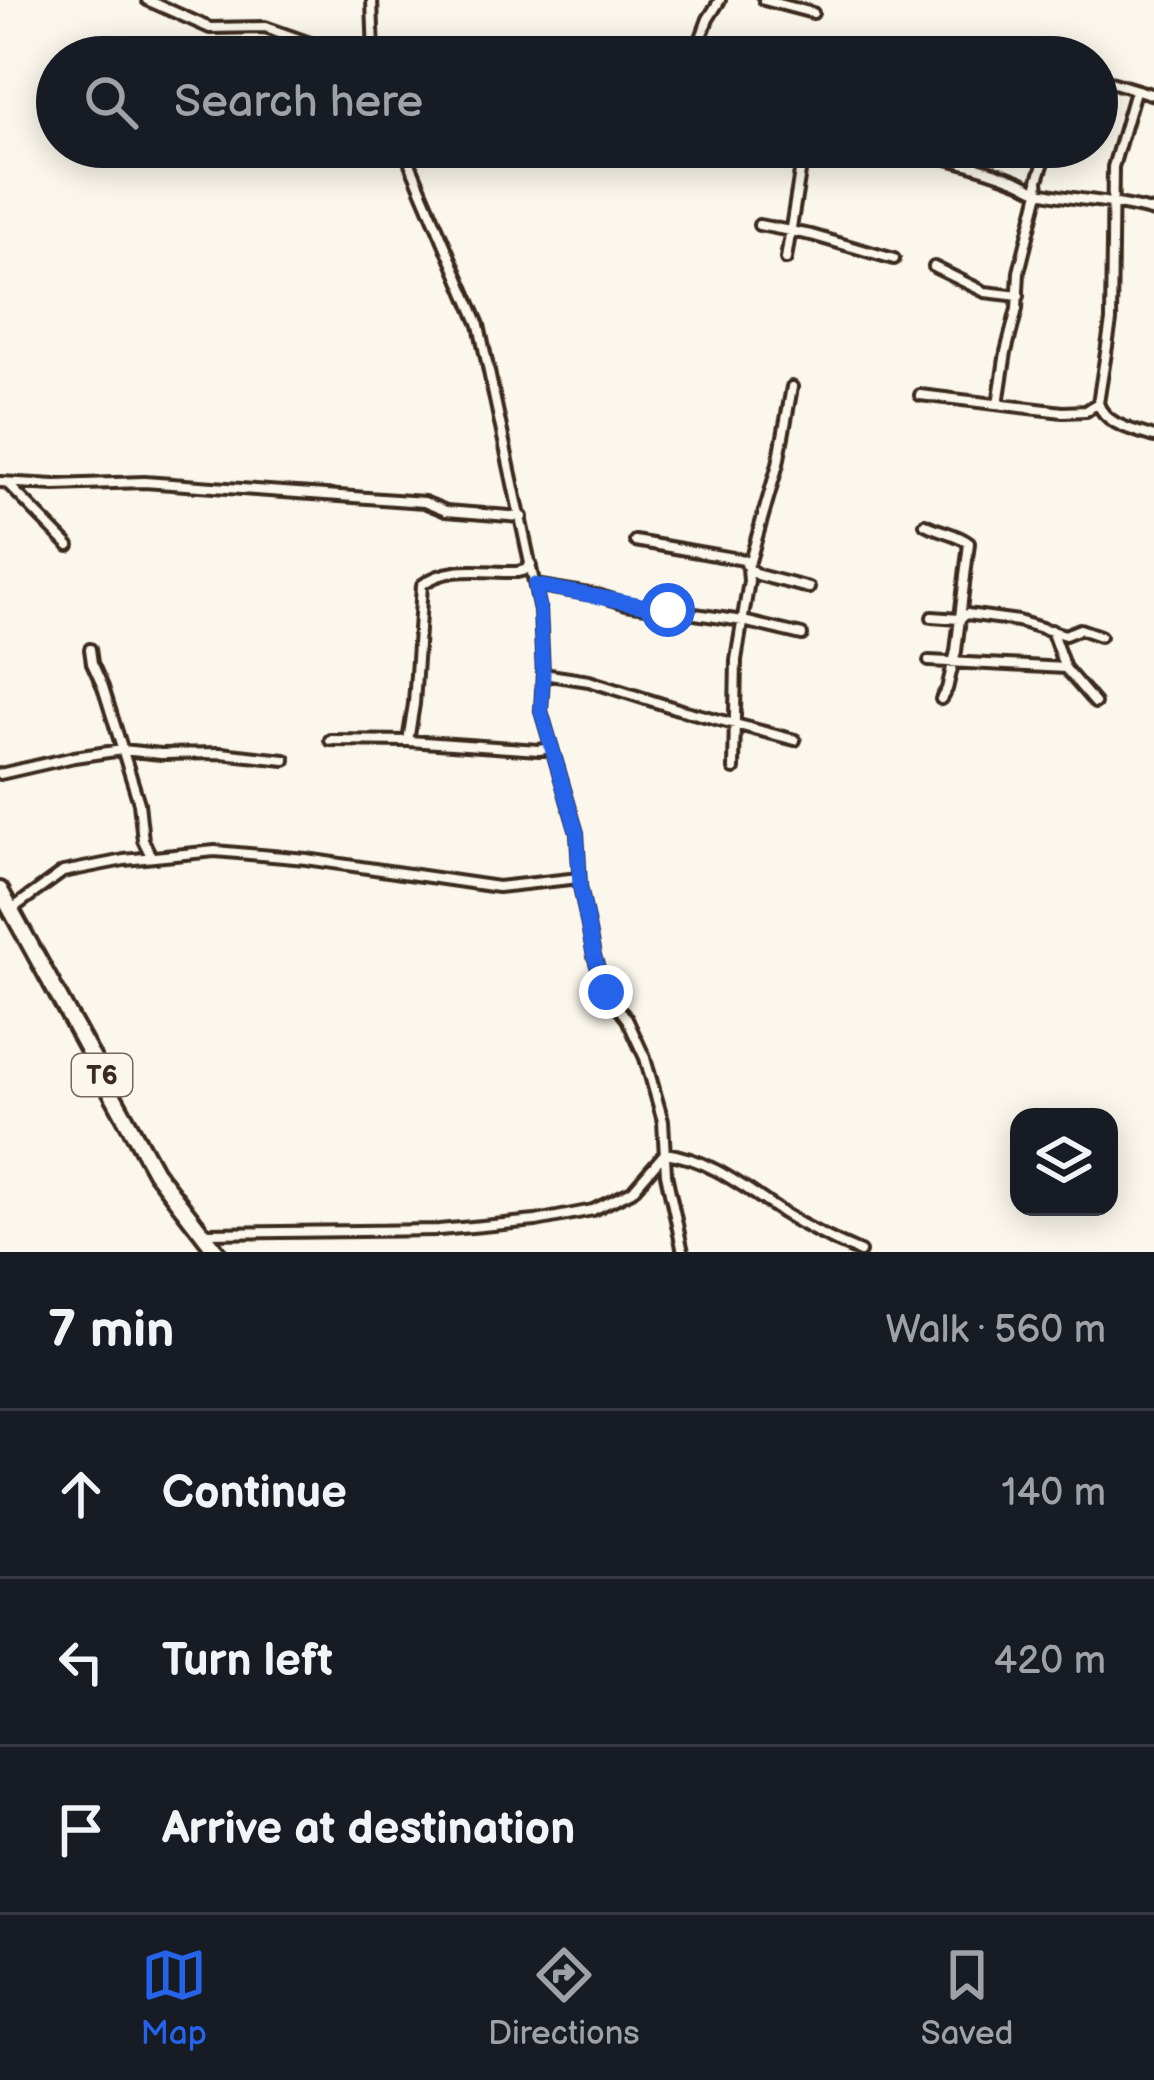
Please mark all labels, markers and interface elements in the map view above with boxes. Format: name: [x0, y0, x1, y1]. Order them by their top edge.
search box: [36, 36, 1118, 168]
icon: search: [78, 69, 144, 135]
text: Search here: [174, 75, 423, 130]
route start: [641, 583, 695, 637]
route end: [579, 965, 633, 1019]
road number: T6: [72, 1054, 132, 1096]
map controls: [1010, 1108, 1118, 1216]
button: layers: [1010, 1108, 1118, 1216]
text: 7 min: [48, 1300, 174, 1361]
text: Walk · 560 m: [885, 1307, 1106, 1354]
icon: ahead: [48, 1461, 114, 1527]
text: Continue: [162, 1466, 347, 1521]
text: 140 m: [1001, 1470, 1106, 1517]
icon: left: [48, 1629, 114, 1695]
text: Turn left: [162, 1634, 333, 1689]
text: 420 m: [993, 1638, 1106, 1685]
icon: arrive: [48, 1797, 114, 1863]
text: Arrive at destination: [162, 1802, 575, 1857]
tab: Map: [141, 1942, 207, 2054]
tab: Directions: [488, 1942, 640, 2054]
tab: Saved: [921, 1942, 1013, 2054]

